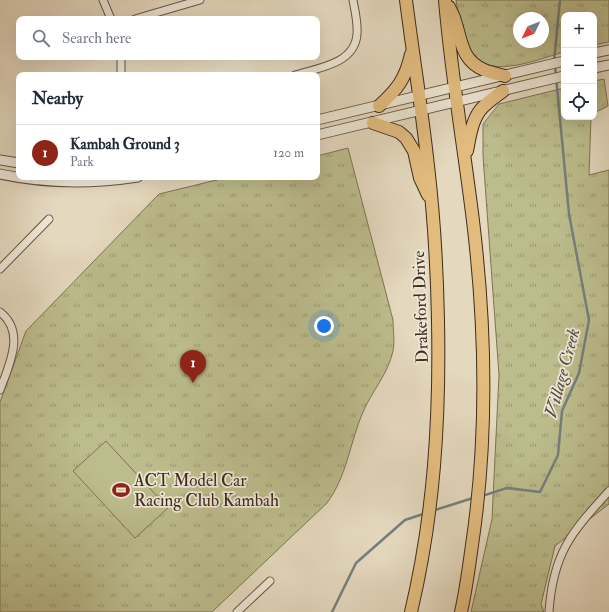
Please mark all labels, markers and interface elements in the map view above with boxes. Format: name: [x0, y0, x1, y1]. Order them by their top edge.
north arrow: [513, 12, 549, 48]
map controls: [561, 12, 597, 120]
button: +: [561, 12, 597, 48]
search box: [16, 16, 320, 60]
icon: search: [30, 27, 52, 49]
text: Search here: [62, 29, 131, 48]
button: −: [561, 48, 597, 84]
button: locate: [561, 84, 597, 120]
text: Nearby: [32, 88, 83, 109]
text: Kambah Ground 3: [70, 135, 180, 154]
text: 1: [43, 145, 47, 161]
text: 120 m: [273, 145, 304, 161]
text: Park: [70, 154, 94, 170]
street label: Drakeford Drive: [408, 250, 433, 364]
your location: [314, 316, 334, 336]
water label: Village Creek: [540, 326, 585, 420]
pin: 1: [180, 350, 206, 383]
place label: ACT Model Car Racing Club Kambah: [133, 470, 279, 511]
sports icon: ACT Model Car Racing Club Kambah: [111, 480, 131, 500]

